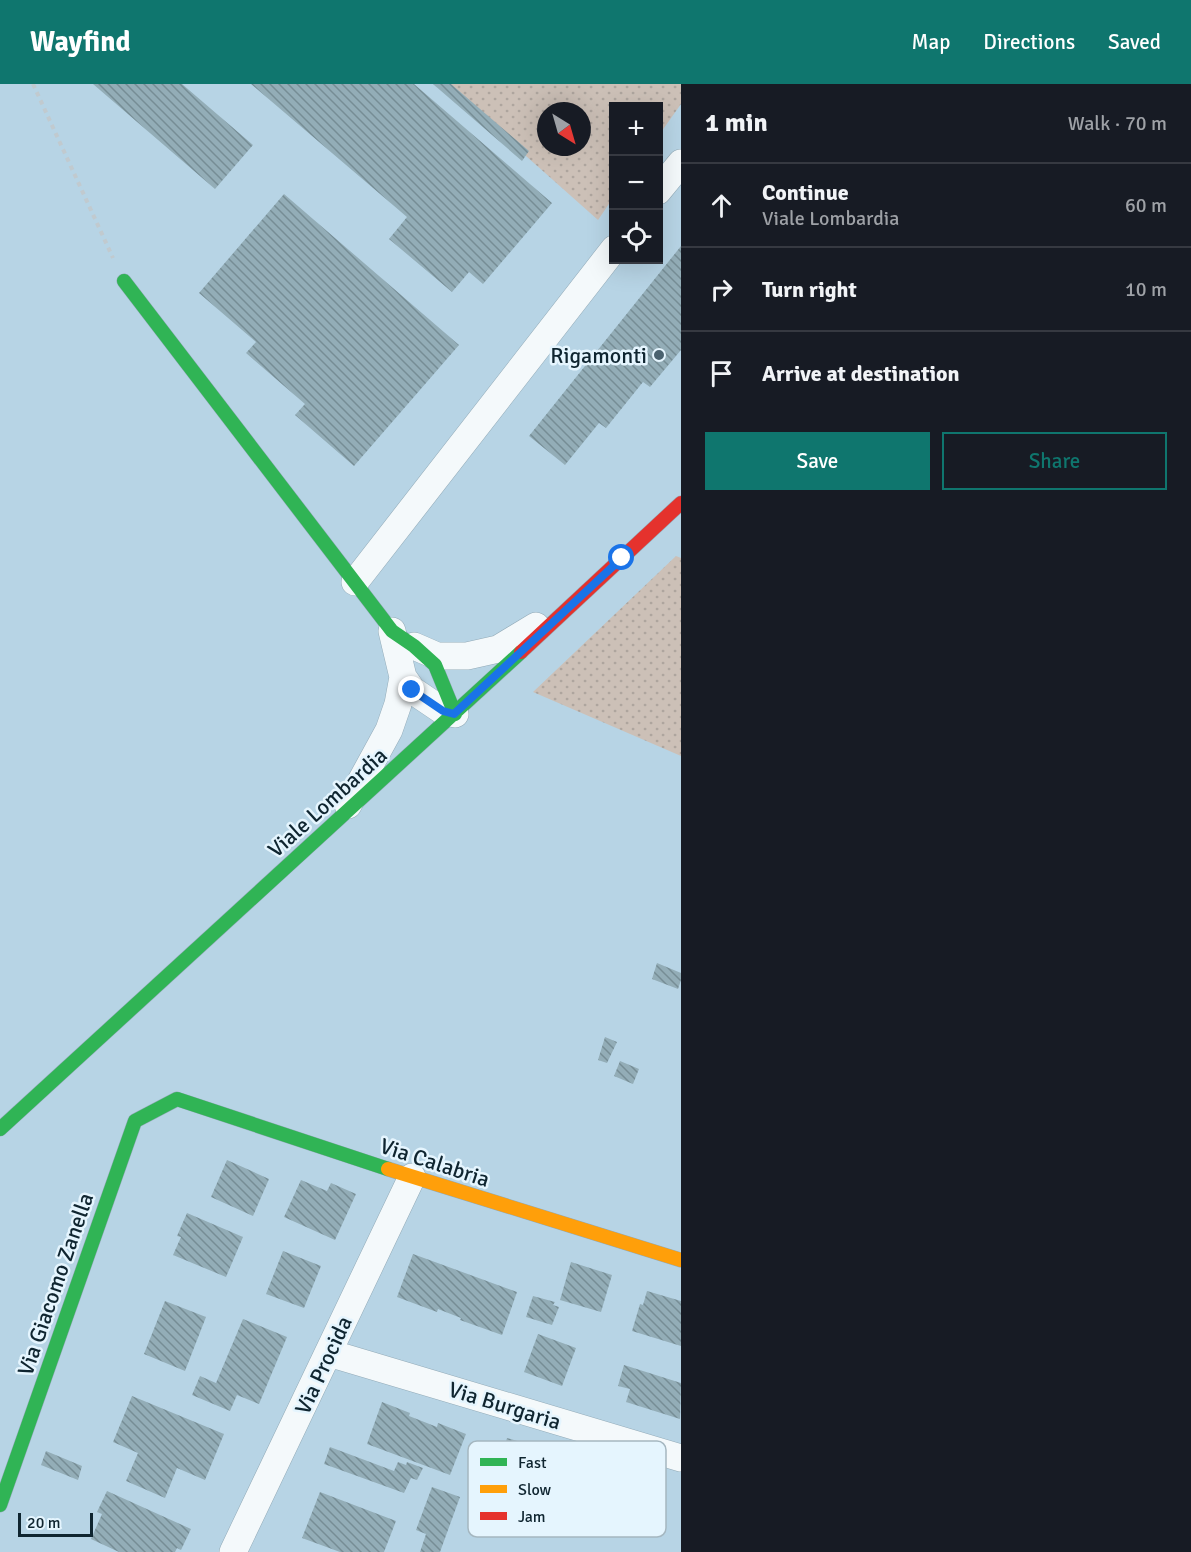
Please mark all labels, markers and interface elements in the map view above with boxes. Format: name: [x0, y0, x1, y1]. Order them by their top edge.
text: Wayfind: [30, 25, 131, 59]
text: Map: [912, 29, 950, 55]
text: Directions: [983, 29, 1075, 55]
text: Saved: [1108, 29, 1161, 55]
north arrow: [537, 102, 591, 156]
map controls: [609, 102, 663, 264]
button: +: [609, 102, 663, 156]
text: 1 min: [705, 107, 768, 139]
text: Walk · 70 m: [1068, 111, 1167, 136]
button: −: [609, 156, 663, 210]
text: Continue: [762, 179, 849, 206]
icon: ahead: [705, 189, 738, 222]
text: 60 m: [1125, 193, 1167, 218]
text: Viale Lombardia: [762, 206, 899, 231]
button: locate: [609, 210, 663, 264]
icon: right: [705, 273, 738, 306]
text: Turn right: [762, 276, 857, 303]
text: 10 m: [1125, 277, 1167, 302]
place label: Rigamonti: [550, 342, 647, 369]
marker: Rigamonti: [652, 348, 666, 362]
icon: arrive: [705, 357, 738, 390]
text: Arrive at destination: [762, 360, 959, 387]
button: Save: [705, 432, 930, 490]
button: Share: [942, 432, 1167, 490]
route start: [608, 544, 634, 570]
route end: [398, 676, 424, 702]
street label: Viale Lombardia: [262, 742, 393, 863]
street label: Via Calabria: [377, 1132, 493, 1193]
street label: Via Giacomo Zanella: [12, 1189, 99, 1379]
street label: Via Procida: [289, 1312, 358, 1419]
street label: Via Burgaria: [445, 1376, 564, 1435]
legend: [468, 1441, 666, 1537]
text: Fast: [518, 1453, 547, 1473]
text: Slow: [518, 1480, 552, 1500]
text: Jam: [518, 1507, 546, 1527]
scale bar: [18, 1510, 93, 1538]
text: 20 m: [27, 1513, 61, 1533]

